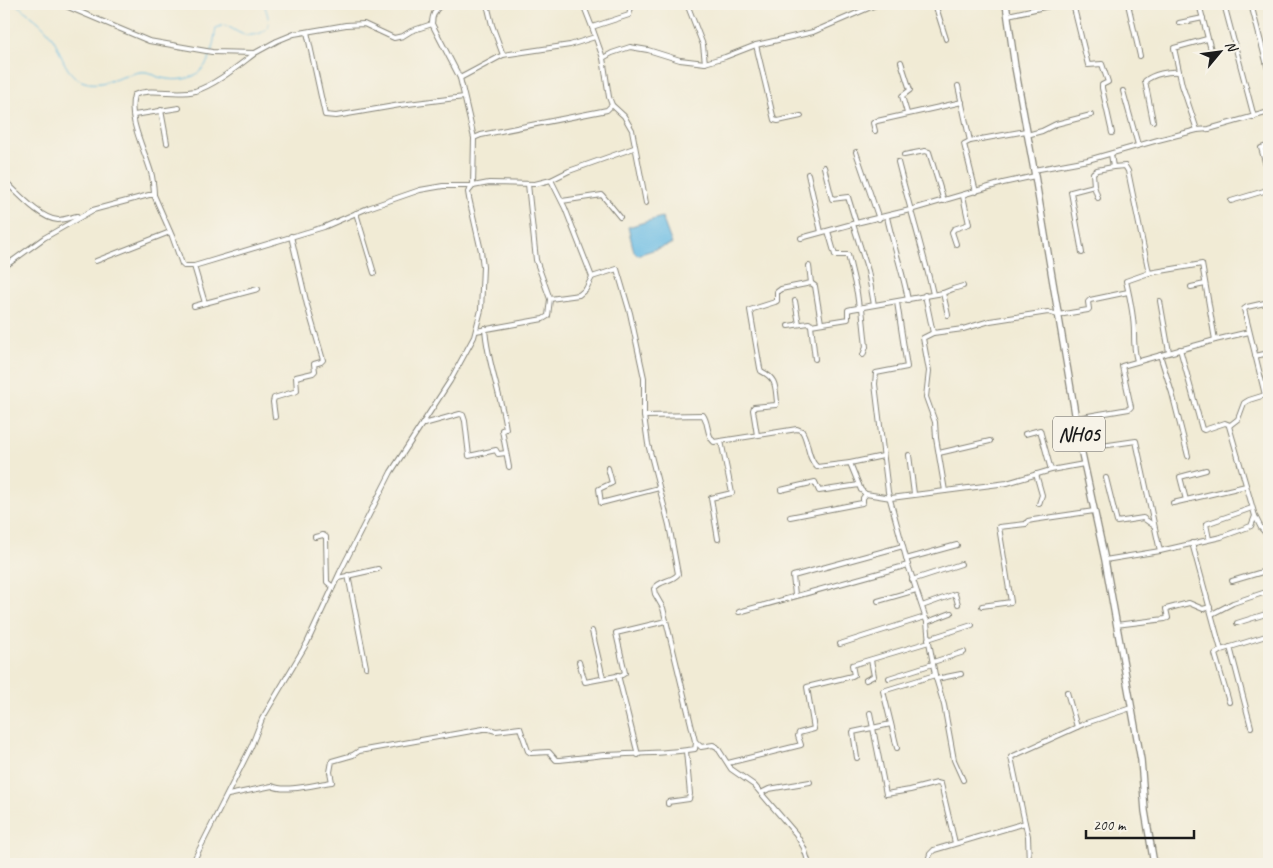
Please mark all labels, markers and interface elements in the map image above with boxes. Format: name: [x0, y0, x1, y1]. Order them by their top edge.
north arrow: [1196, 28, 1246, 78]
text: N: [1221, 38, 1242, 56]
road number: NH05: [1053, 416, 1105, 452]
scale bar: [1086, 808, 1193, 840]
text: 200 m: [1093, 816, 1127, 835]

